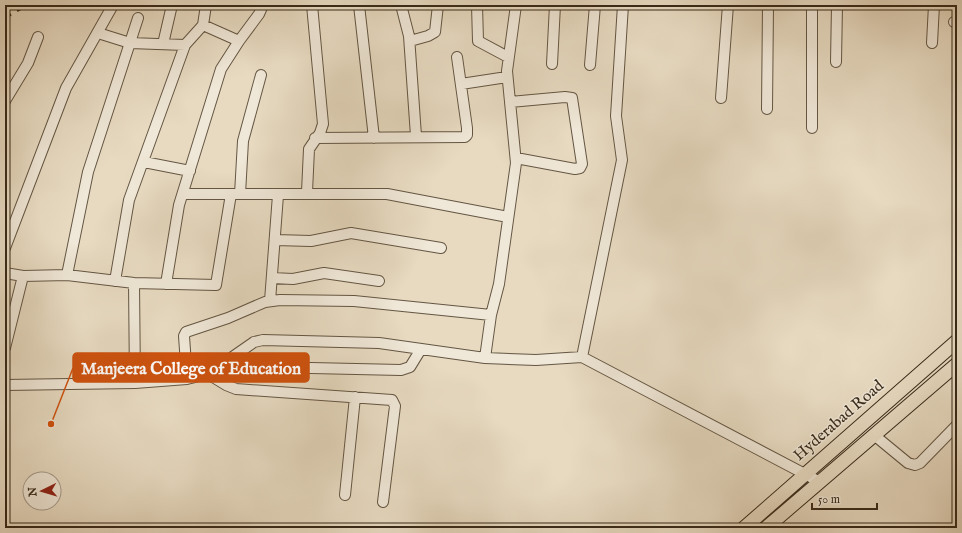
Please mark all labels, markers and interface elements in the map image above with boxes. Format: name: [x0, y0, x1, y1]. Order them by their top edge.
callout: Manjeera College of Education: [73, 353, 309, 382]
text: Manjeera College of Education: [81, 359, 301, 380]
street label: Hyderabad Road: [790, 376, 889, 466]
north arrow: [22, 471, 62, 511]
scale bar: [812, 485, 877, 511]
text: N: [26, 486, 41, 498]
text: 50 m: [818, 492, 840, 507]

